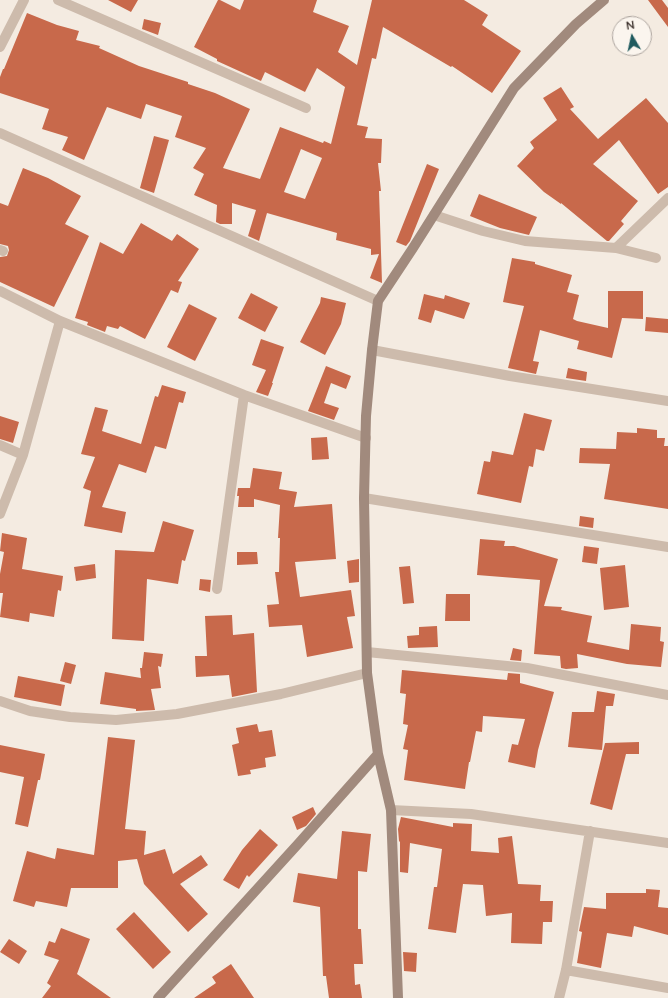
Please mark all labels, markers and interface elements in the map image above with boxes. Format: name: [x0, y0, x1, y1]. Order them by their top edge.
north arrow: [612, 16, 652, 56]
text: N: [625, 18, 635, 32]

